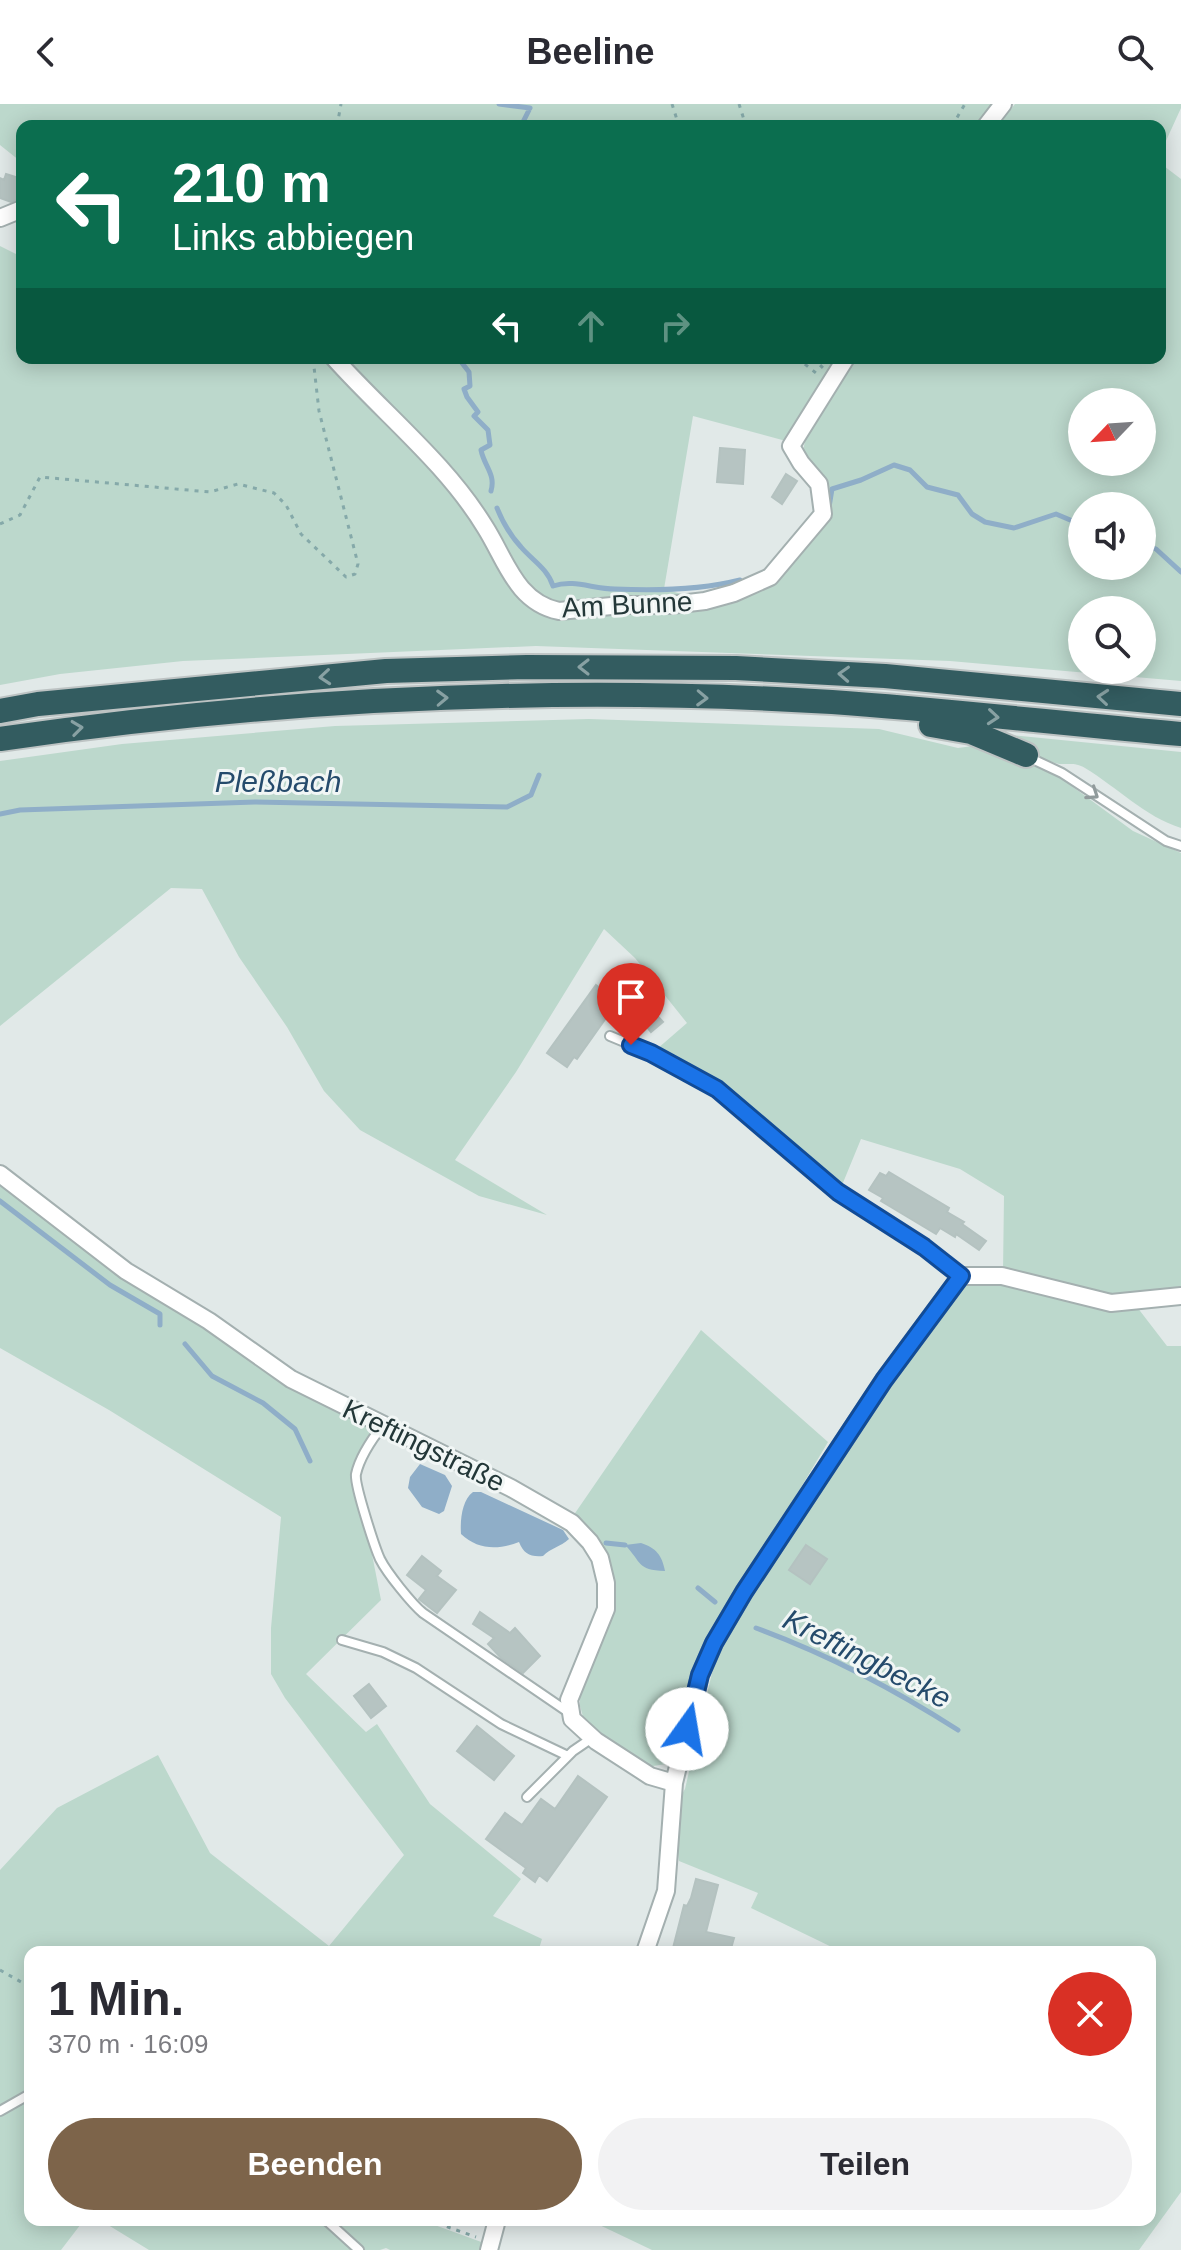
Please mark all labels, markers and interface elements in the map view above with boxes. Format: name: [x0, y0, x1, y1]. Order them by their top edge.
icon: back: [24, 30, 68, 74]
icon: search: [1113, 30, 1157, 74]
text: Beeline: [526, 31, 655, 72]
text: 210 m: [172, 151, 331, 214]
icon: left: [40, 152, 144, 256]
text: Links abbiegen: [172, 217, 414, 258]
icon: left: [485, 304, 529, 348]
icon: ahead: [569, 304, 613, 348]
icon: right: [653, 304, 697, 348]
north arrow: [1068, 388, 1156, 476]
map controls: [1068, 388, 1156, 684]
button: sound: [1068, 492, 1156, 580]
street label: Am Bunne: [561, 586, 693, 623]
button: search: [1068, 596, 1156, 684]
one-way arrow: [577, 658, 590, 676]
one-way arrow: [837, 666, 850, 683]
one-way arrow: [318, 668, 331, 685]
one-way arrow: [1096, 688, 1109, 705]
one-way arrow: [436, 689, 449, 706]
one-way arrow: [696, 689, 709, 706]
one-way arrow: [987, 708, 1000, 725]
one-way arrow: [71, 720, 84, 737]
water label: Pleßbach: [215, 765, 341, 798]
one-way arrow: [1085, 784, 1099, 799]
pin: [597, 963, 665, 1045]
icon: arrive: [609, 975, 653, 1019]
street label: Kreftingstraße: [338, 1393, 510, 1498]
water label: Kreftingbecke: [778, 1602, 956, 1715]
position arrow: [645, 1687, 729, 1771]
text: 1 Min.: [48, 1972, 184, 2025]
button: close: [1048, 1972, 1132, 2056]
text: 370 m · 16:09: [48, 2029, 208, 2059]
button: Beenden: [48, 2118, 582, 2210]
button: Teilen: [598, 2118, 1132, 2210]

